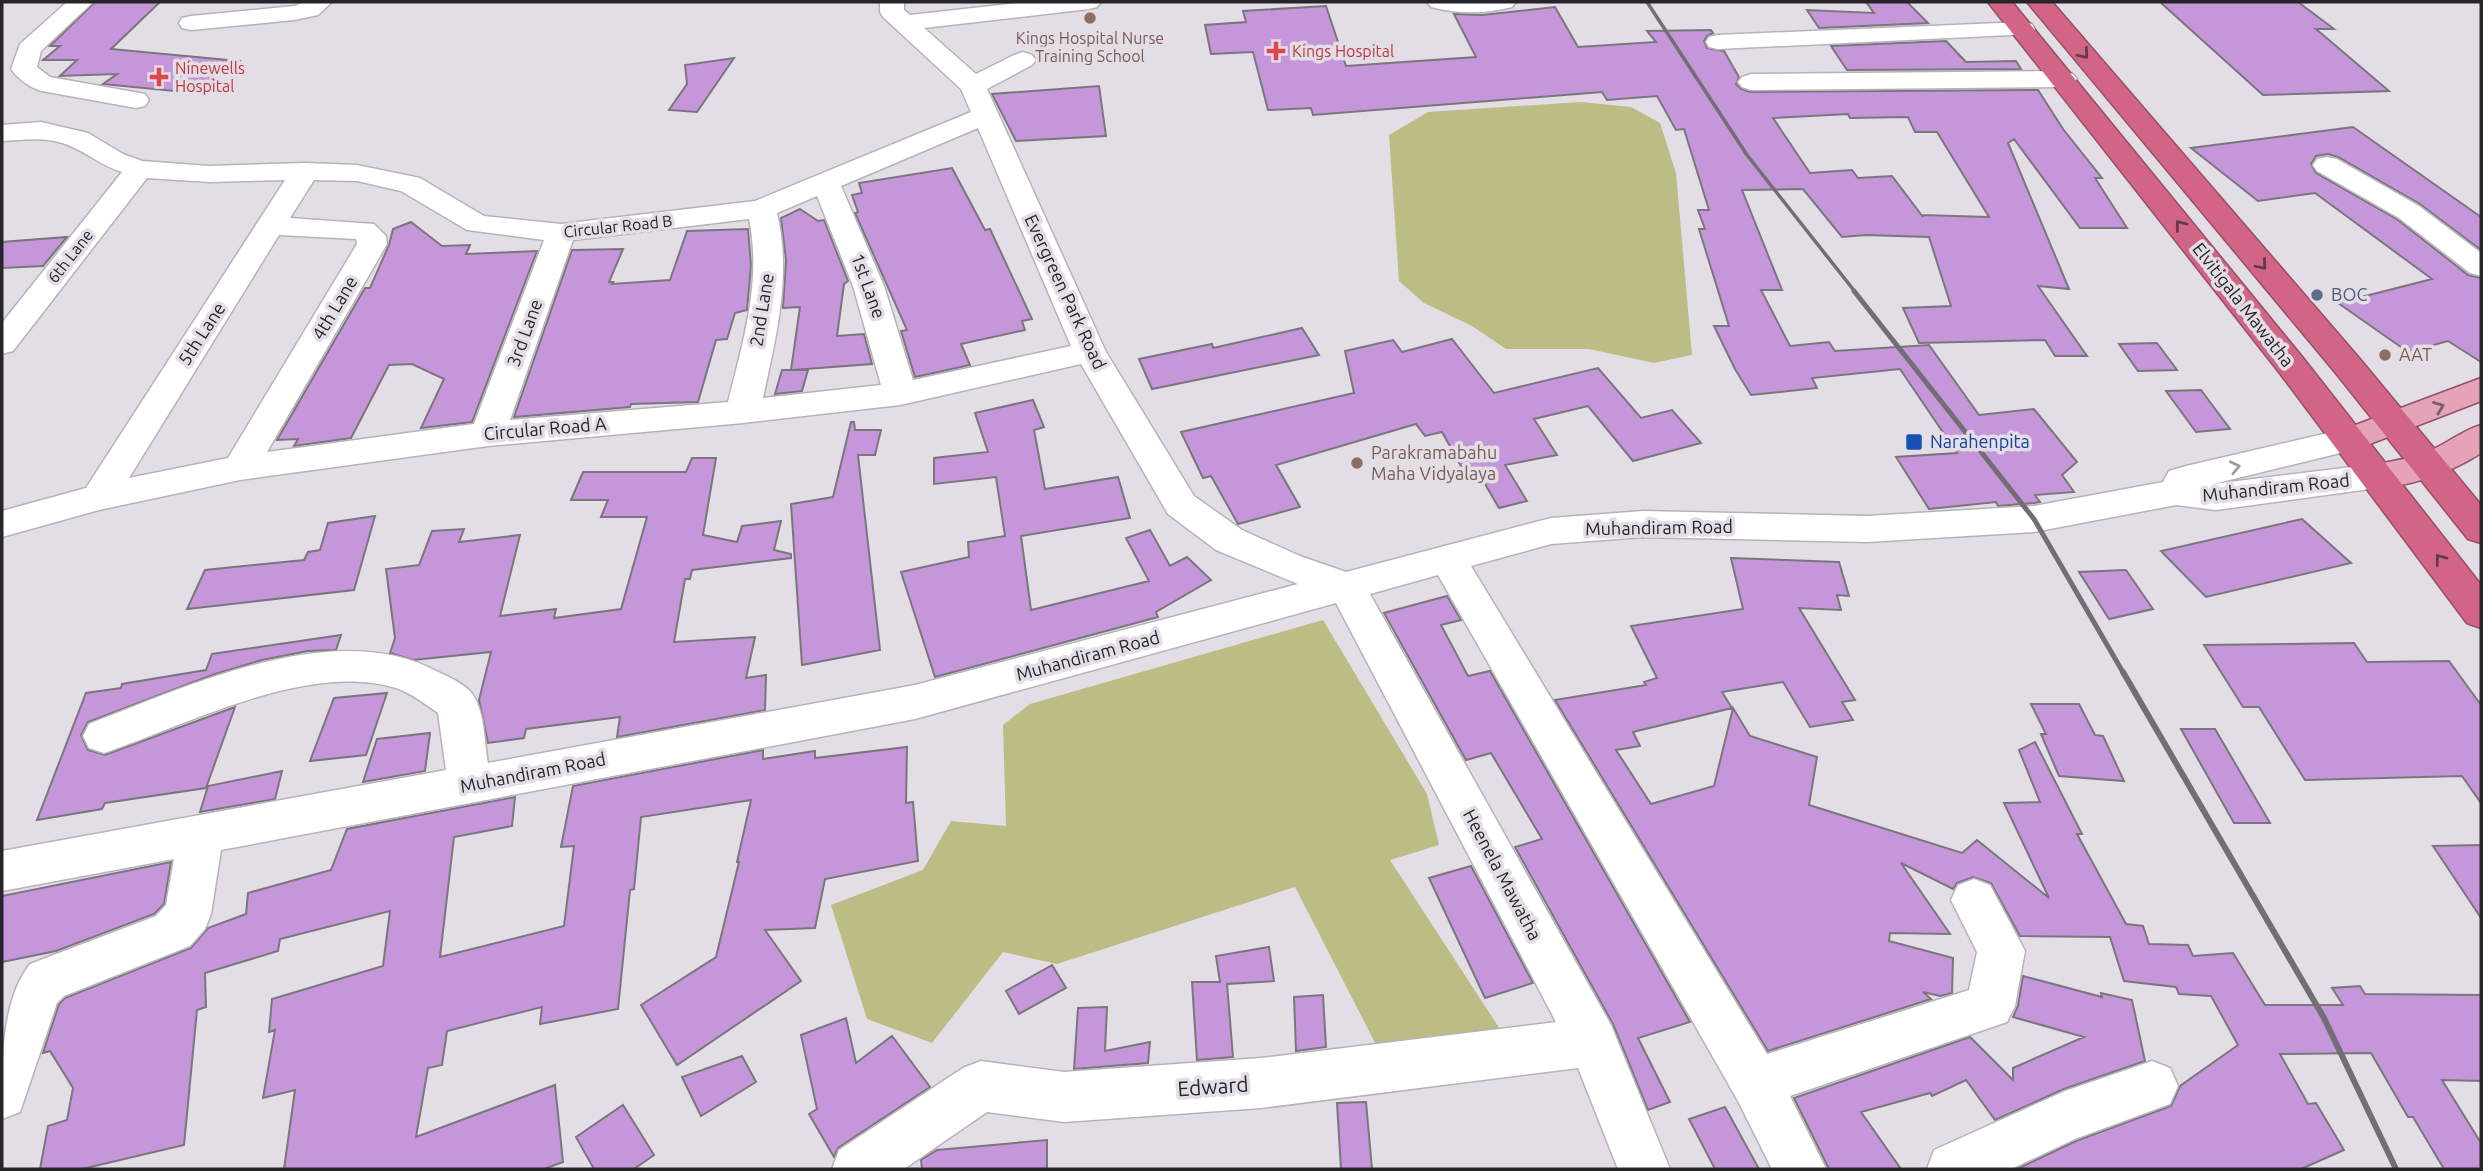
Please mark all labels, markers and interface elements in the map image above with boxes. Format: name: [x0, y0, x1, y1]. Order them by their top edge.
marker: Kings Hospital Nurse Training School: [1082, 10, 1098, 26]
place label: Kings Hospital Nurse Training School: [1016, 29, 1164, 65]
marker: Kings Hospital: [1266, 41, 1286, 61]
place label: Kings Hospital: [1292, 42, 1394, 60]
one-way arrow: [2075, 46, 2088, 58]
place label: Ninewells Hospital: [175, 59, 245, 95]
marker: Ninewells Hospital: [149, 67, 169, 87]
street label: Circular Road B: [563, 211, 673, 241]
street label: Evergreen Park Road: [1021, 211, 1111, 372]
one-way arrow: [2175, 220, 2188, 232]
street label: 6th Lane: [44, 226, 96, 286]
street label: Elvitigala Mawatha: [2189, 238, 2298, 370]
street label: 1st Lane: [848, 250, 890, 321]
one-way arrow: [2254, 256, 2266, 269]
street label: 4th Lane: [307, 272, 361, 343]
street label: 2nd Lane: [745, 272, 777, 348]
place label: BOC: [2331, 284, 2367, 304]
marker: BOC: [2309, 287, 2325, 303]
street label: 3rd Lane: [503, 296, 545, 369]
street label: 5th Lane: [174, 299, 229, 368]
place label: AAT: [2399, 344, 2432, 364]
marker: AAT: [2377, 347, 2393, 363]
one-way arrow: [2432, 401, 2444, 415]
street label: Circular Road A: [483, 413, 607, 443]
place label: Narahenpita: [1930, 431, 2030, 451]
marker: Narahenpita: [1904, 432, 1924, 452]
place label: Parakramabahu Maha Vidyalaya: [1371, 442, 1497, 483]
marker: Parakramabahu Maha Vidyalaya: [1349, 455, 1365, 471]
one-way arrow: [2229, 461, 2241, 475]
street label: Muhandiram Road: [2201, 469, 2350, 505]
street label: Muhandiram Road: [1585, 516, 1733, 538]
one-way arrow: [2436, 554, 2449, 566]
street label: Muhandiram Road: [1014, 626, 1162, 684]
street label: Muhandiram Road: [458, 748, 607, 796]
street label: Heenela Mawatha: [1460, 806, 1546, 943]
street label: Edward: [1177, 1072, 1249, 1100]

